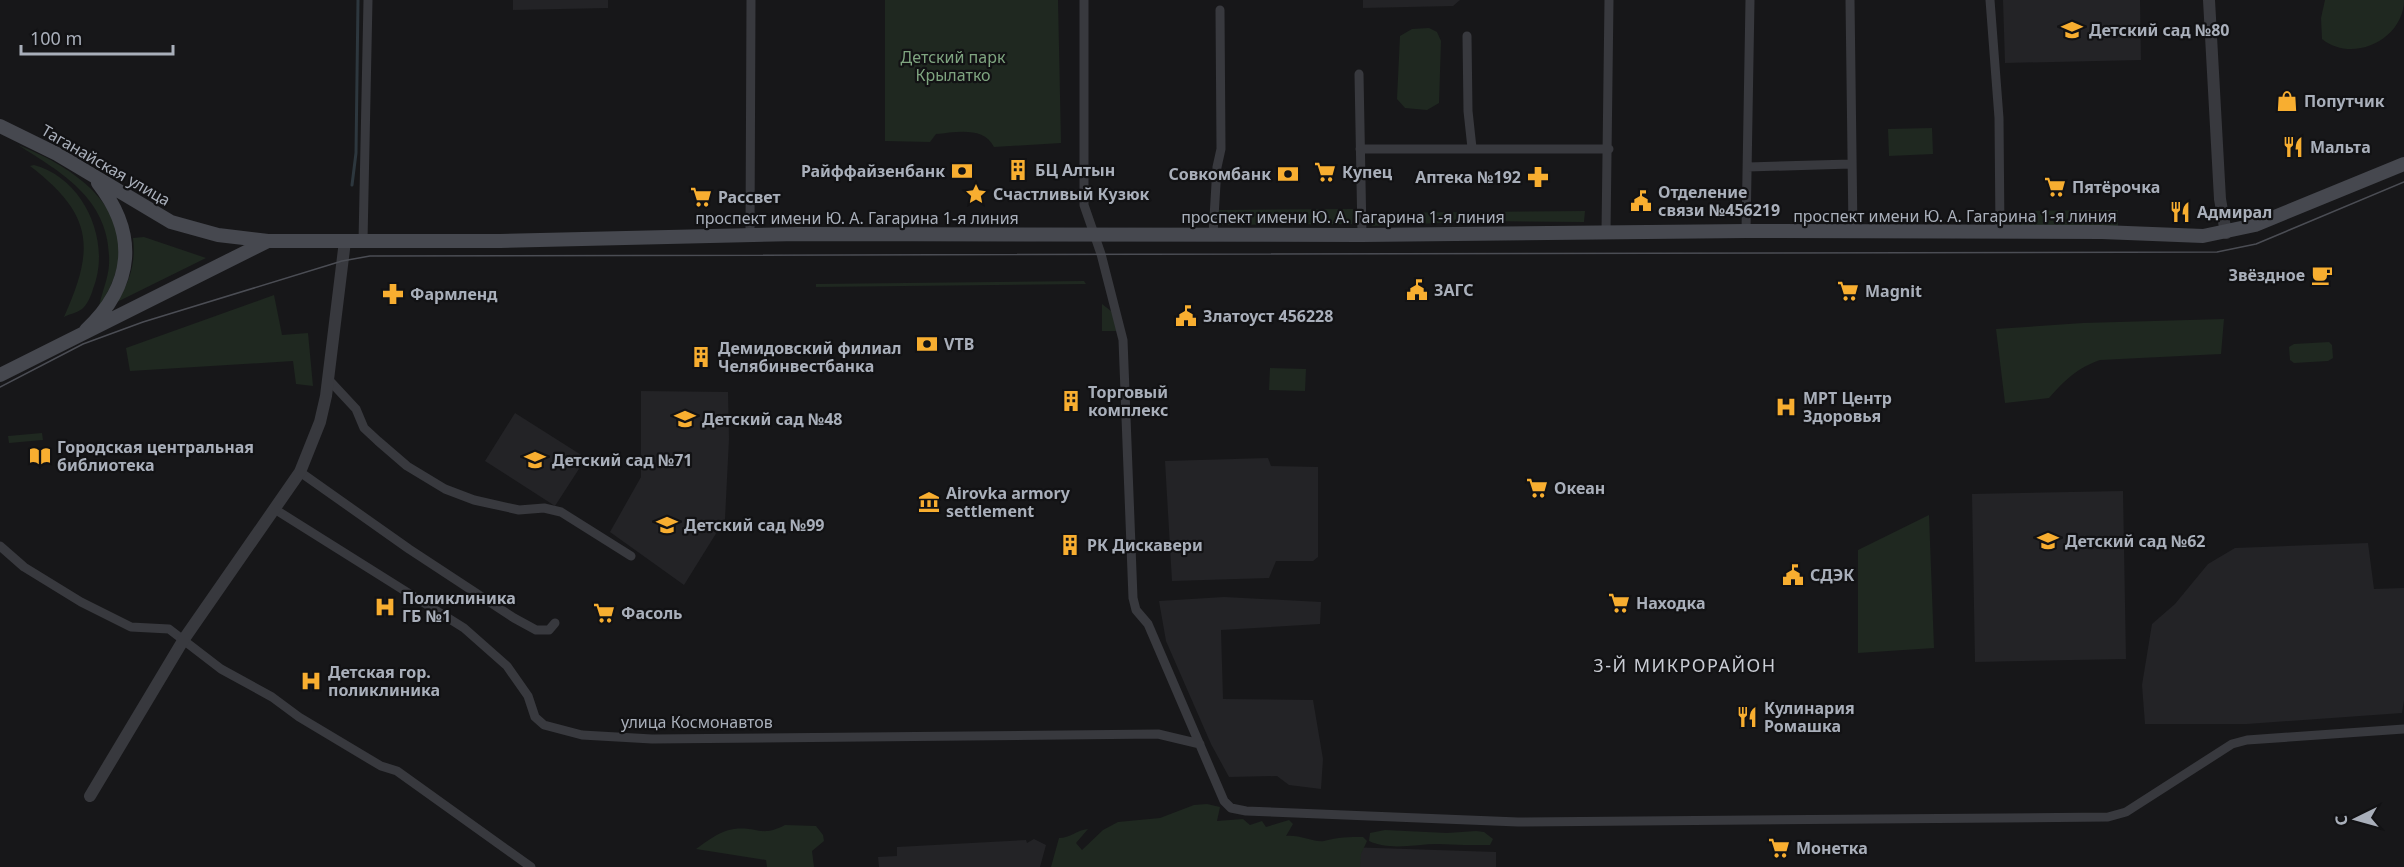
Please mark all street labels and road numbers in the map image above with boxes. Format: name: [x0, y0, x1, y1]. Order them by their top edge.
street label: Таганайская улица: [38, 119, 174, 211]
street label: проспект имени Ю. А. Гагарина 1-я линия: [1793, 205, 2117, 227]
street label: проспект имени Ю. А. Гагарина 1-я линия: [1181, 206, 1505, 228]
street label: проспект имени Ю. А. Гагарина 1-я линия: [695, 207, 1019, 229]
street label: улица Космонавтов: [621, 711, 773, 733]

